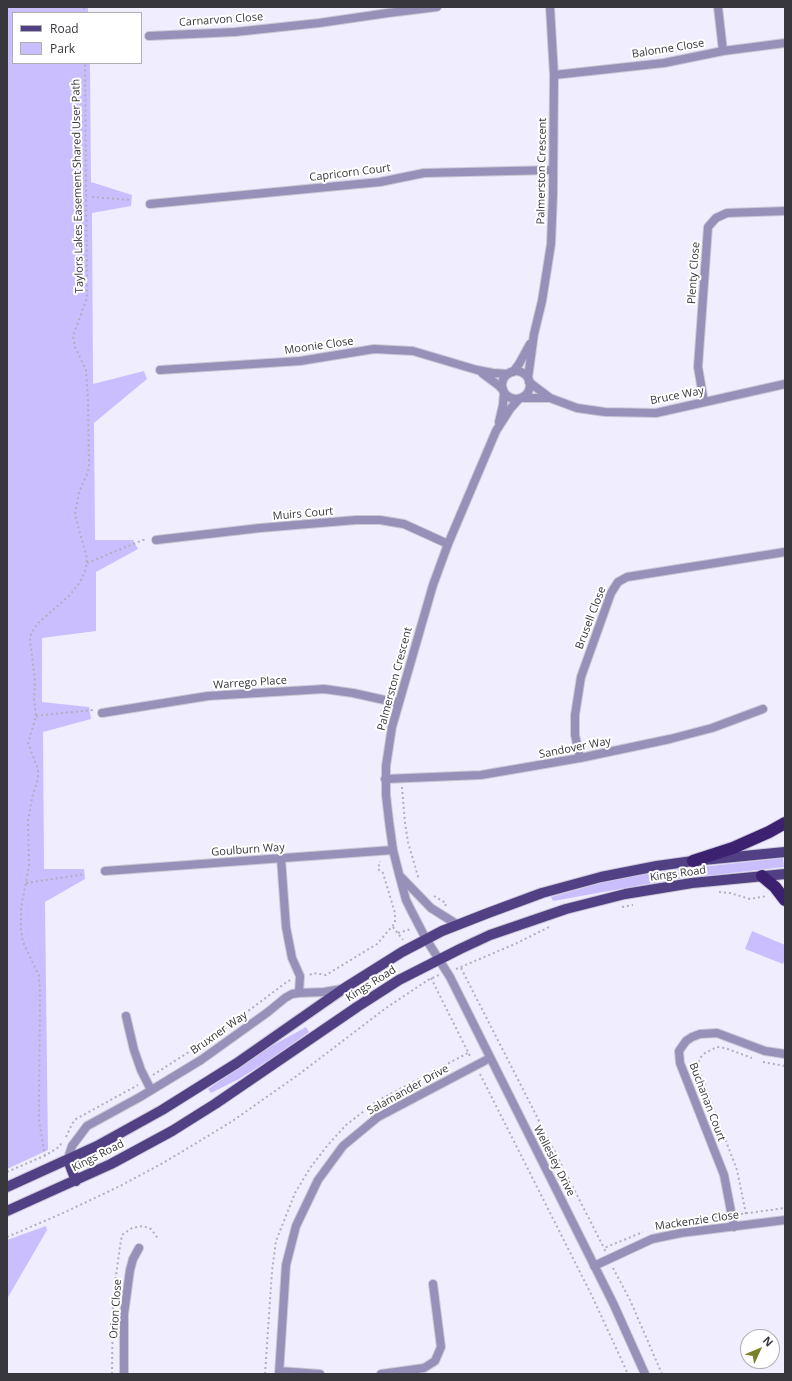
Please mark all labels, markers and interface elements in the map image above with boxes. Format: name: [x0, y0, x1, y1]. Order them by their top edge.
street label: Carnarvon Close: [178, 10, 264, 30]
legend: [12, 12, 142, 64]
text: Road: [50, 20, 79, 37]
street label: Balonne Close: [631, 37, 705, 61]
text: Park: [50, 40, 75, 57]
street label: Taylors Lakes Easement Shared User Path: [70, 79, 86, 293]
street label: Palmerston Crescent: [534, 118, 550, 224]
street label: Capricorn Court: [309, 161, 391, 185]
street label: Plenty Close: [685, 241, 703, 305]
street label: Moonie Close: [284, 335, 354, 357]
street label: Bruce Way: [649, 384, 705, 408]
street label: Muirs Court: [272, 505, 334, 523]
street label: Brusell Close: [573, 585, 609, 651]
street label: Palmerston Crescent: [375, 626, 415, 732]
street label: Warrego Place: [213, 674, 287, 692]
street label: Sandover Way: [538, 735, 612, 761]
street label: Goulburn Way: [211, 841, 285, 859]
street label: Kings Road: [649, 864, 707, 884]
street label: Kings Road: [344, 963, 398, 1005]
street label: Bruxner Way: [188, 1009, 250, 1057]
street label: Buchanan Court: [686, 1061, 728, 1143]
street label: Salamander Drive: [365, 1062, 451, 1118]
street label: Wellesley Drive: [531, 1123, 577, 1199]
street label: Kings Road: [70, 1137, 126, 1175]
street label: Mackenzie Close: [654, 1209, 740, 1233]
street label: Orion Close: [107, 1279, 125, 1339]
north arrow: [740, 1329, 780, 1369]
text: N: [760, 1333, 777, 1349]

